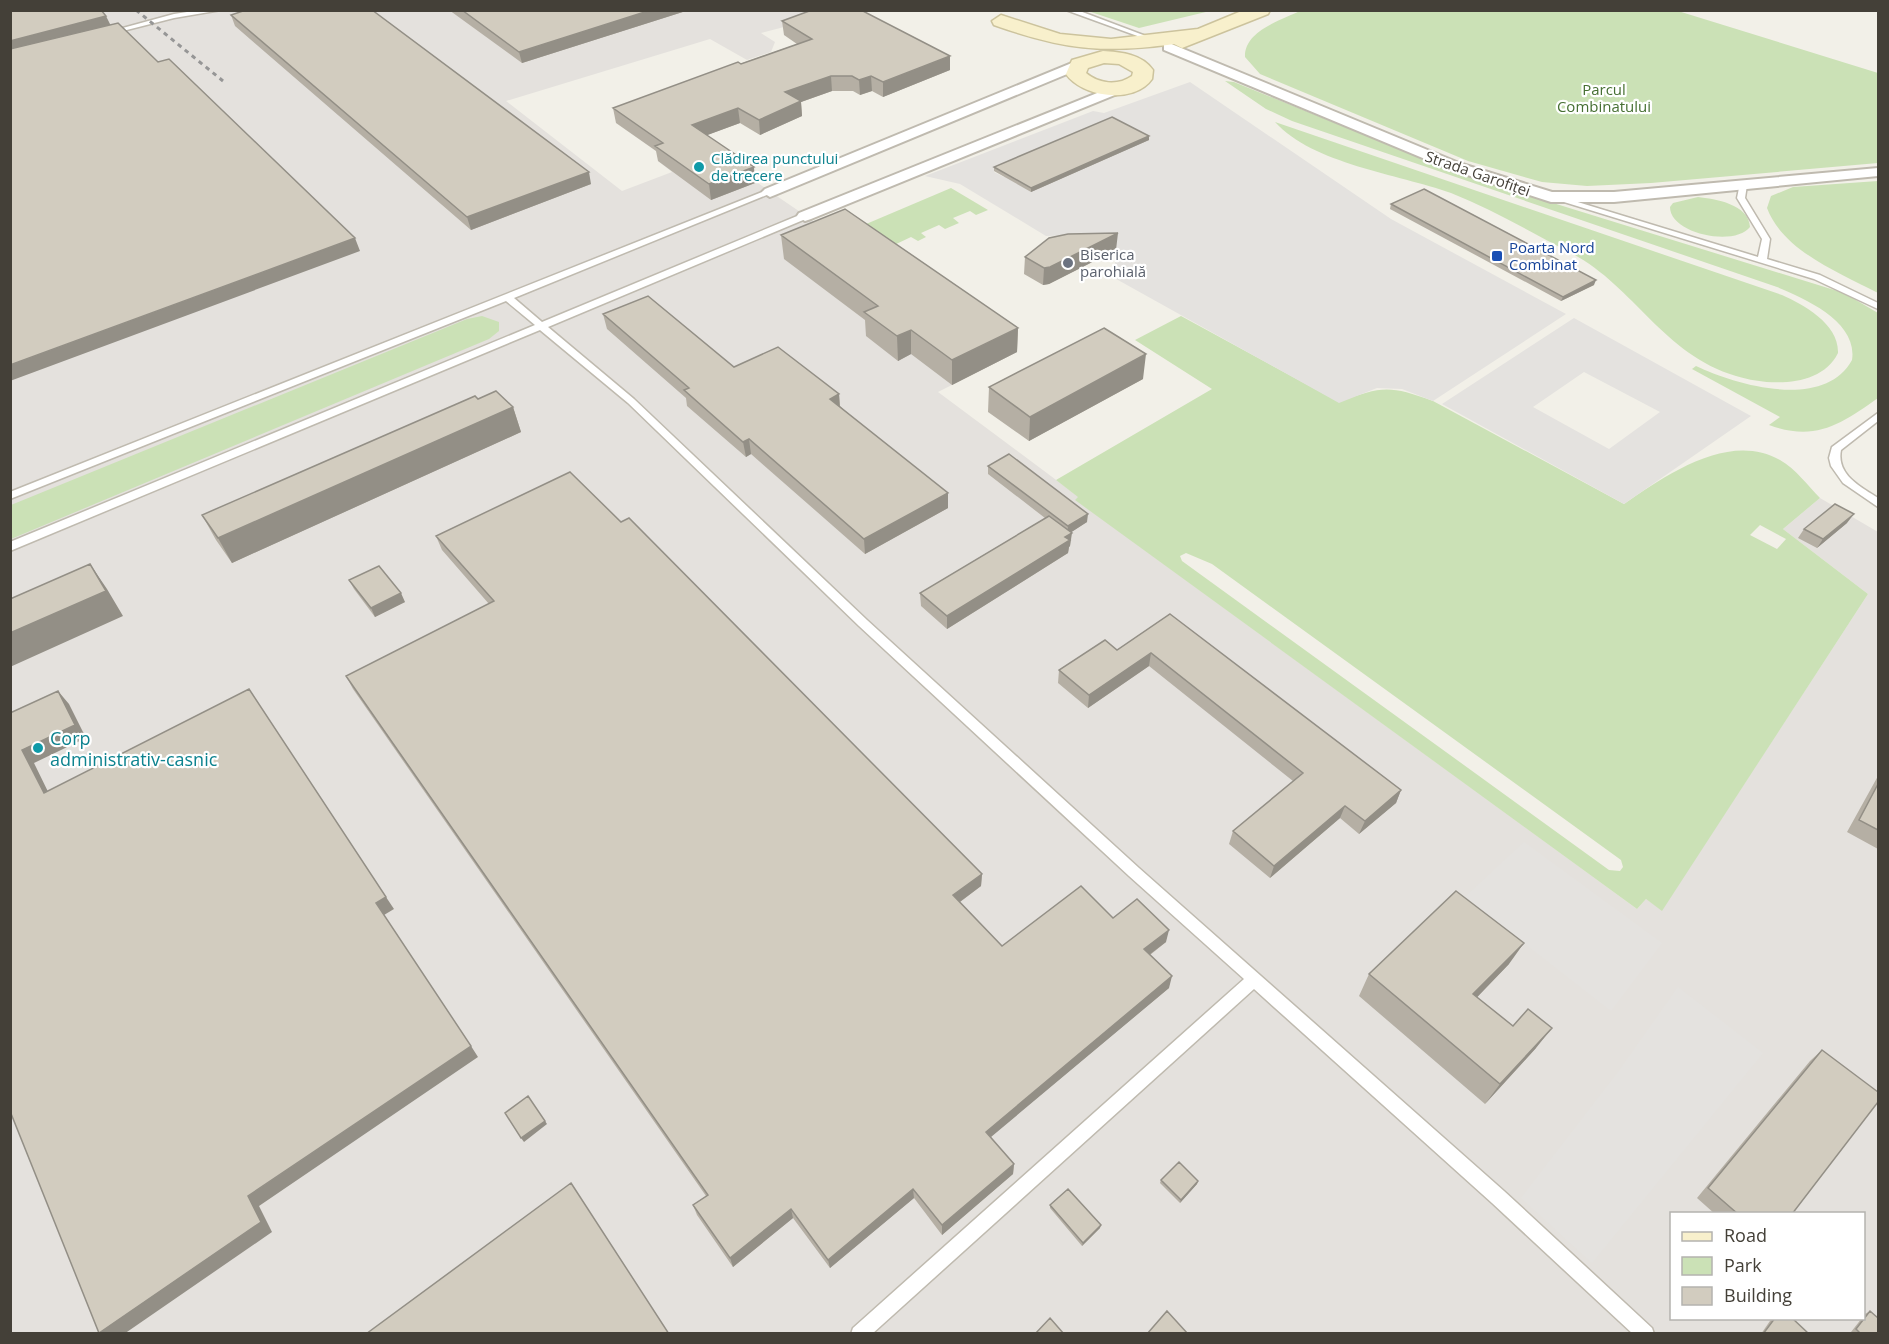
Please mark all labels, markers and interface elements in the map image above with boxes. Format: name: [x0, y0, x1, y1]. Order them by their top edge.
park label: Parcul Combinatului: [1557, 79, 1651, 116]
street label: Strada Garofiței: [1423, 146, 1533, 200]
place label: Clădirea punctului de trecere: [711, 148, 838, 185]
marker: Clădirea punctului de trecere: [692, 160, 706, 174]
place label: Poarta Nord Combinat: [1509, 237, 1595, 274]
place label: Biserica parohială: [1080, 244, 1146, 281]
marker: Poarta Nord Combinat: [1490, 249, 1504, 263]
marker: Biserica parohială: [1061, 256, 1075, 270]
place label: Corp administrativ-casnic: [50, 726, 218, 771]
marker: Corp administrativ-casnic: [31, 741, 45, 755]
legend: [1670, 1212, 1865, 1320]
text: Road: [1724, 1223, 1767, 1247]
text: Park: [1724, 1253, 1762, 1277]
text: Building: [1724, 1283, 1792, 1307]

